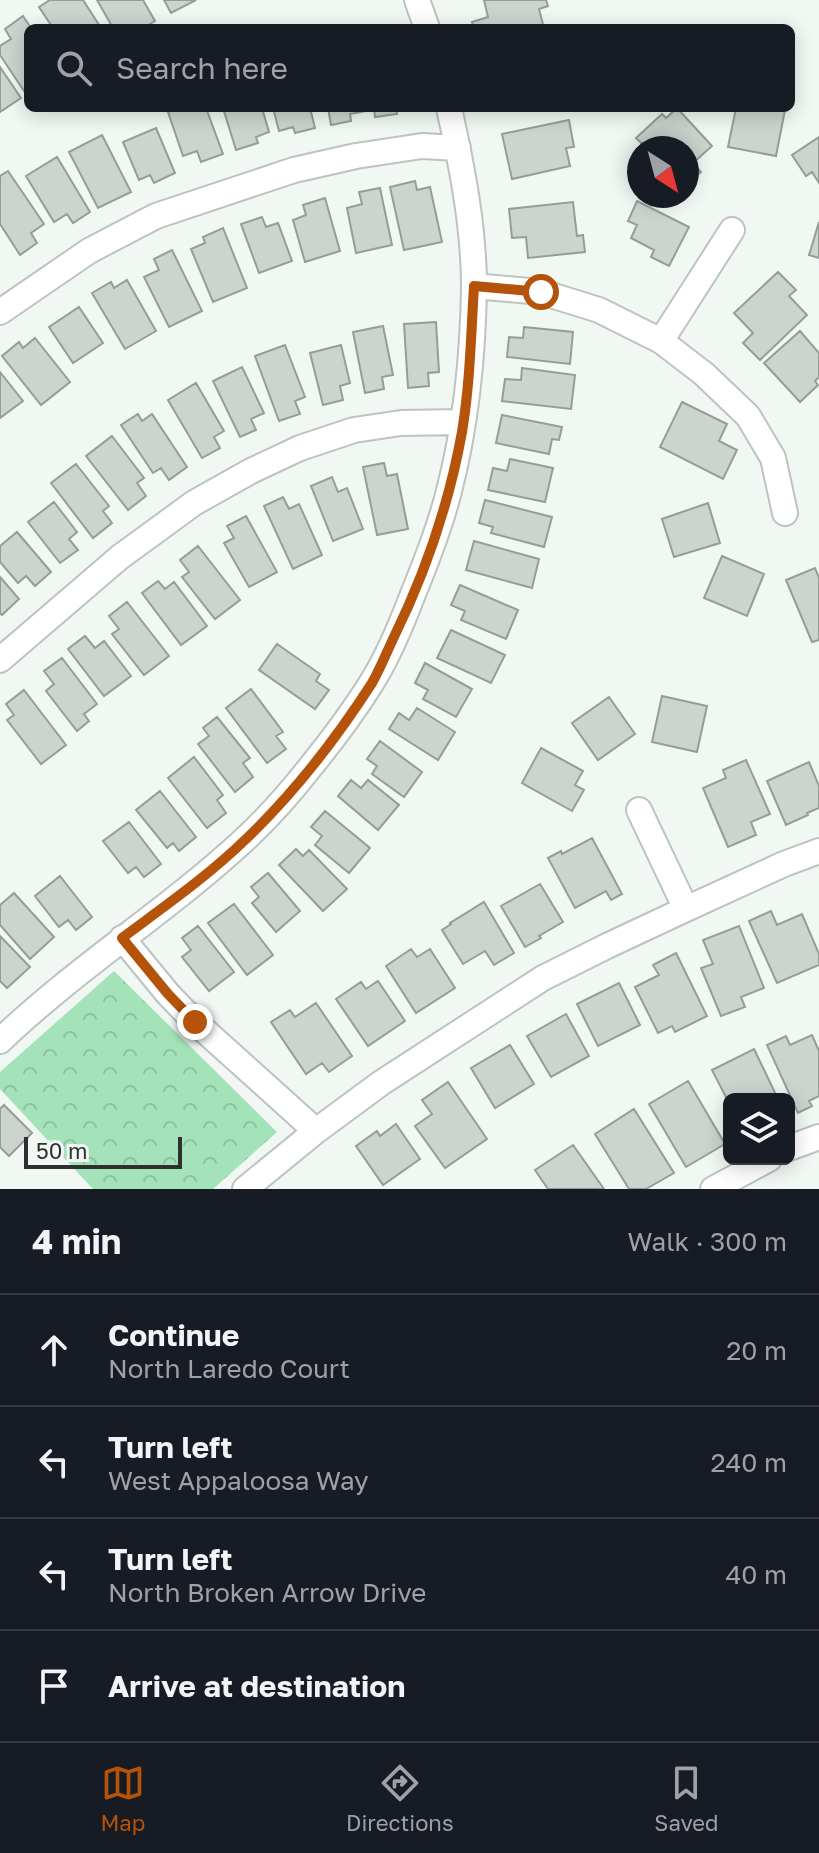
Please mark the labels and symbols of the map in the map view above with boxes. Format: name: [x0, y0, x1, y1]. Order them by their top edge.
north arrow: [627, 136, 699, 208]
route start: [523, 274, 559, 310]
route end: [177, 1004, 213, 1040]
scale bar: [24, 1133, 182, 1169]

